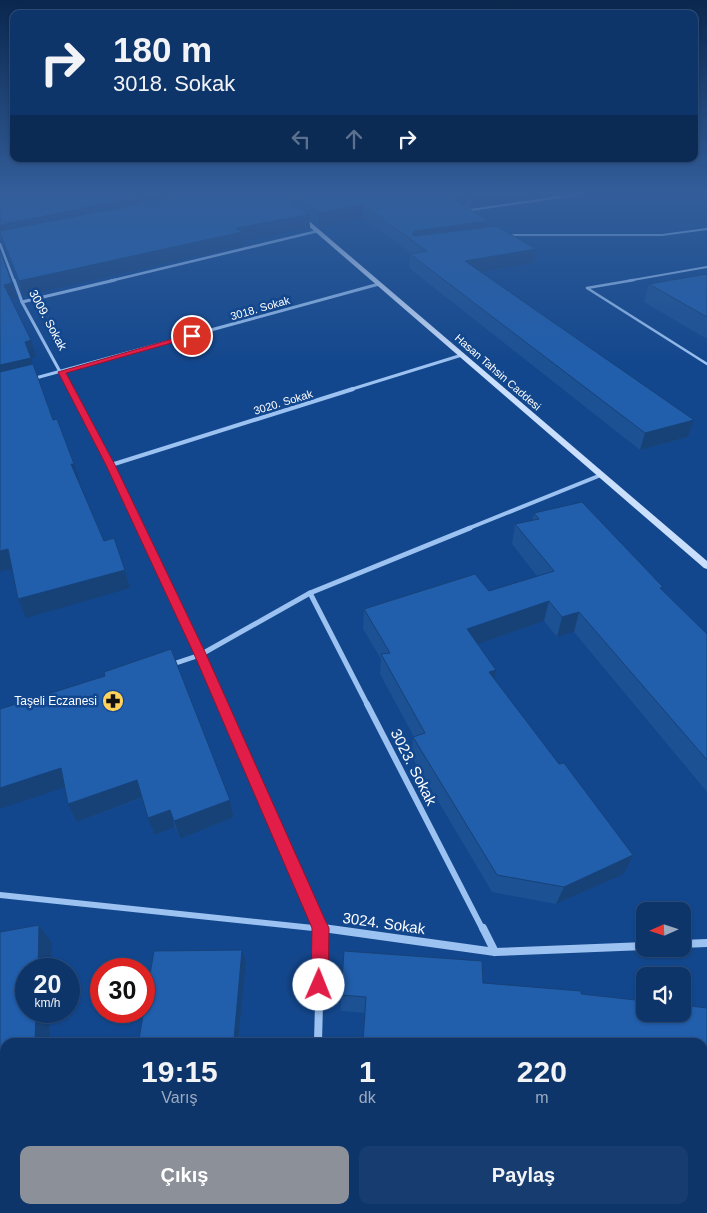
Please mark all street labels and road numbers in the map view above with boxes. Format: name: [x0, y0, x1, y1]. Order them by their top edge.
street label: 3009. Sokak: [26, 287, 70, 354]
street label: 3018. Sokak: [229, 294, 292, 322]
street label: Hasan Tahsin Caddesi: [453, 331, 543, 413]
street label: 3020. Sokak: [252, 387, 314, 417]
street label: 3023. Sokak: [387, 726, 441, 808]
street label: 3024. Sokak: [342, 909, 427, 937]

